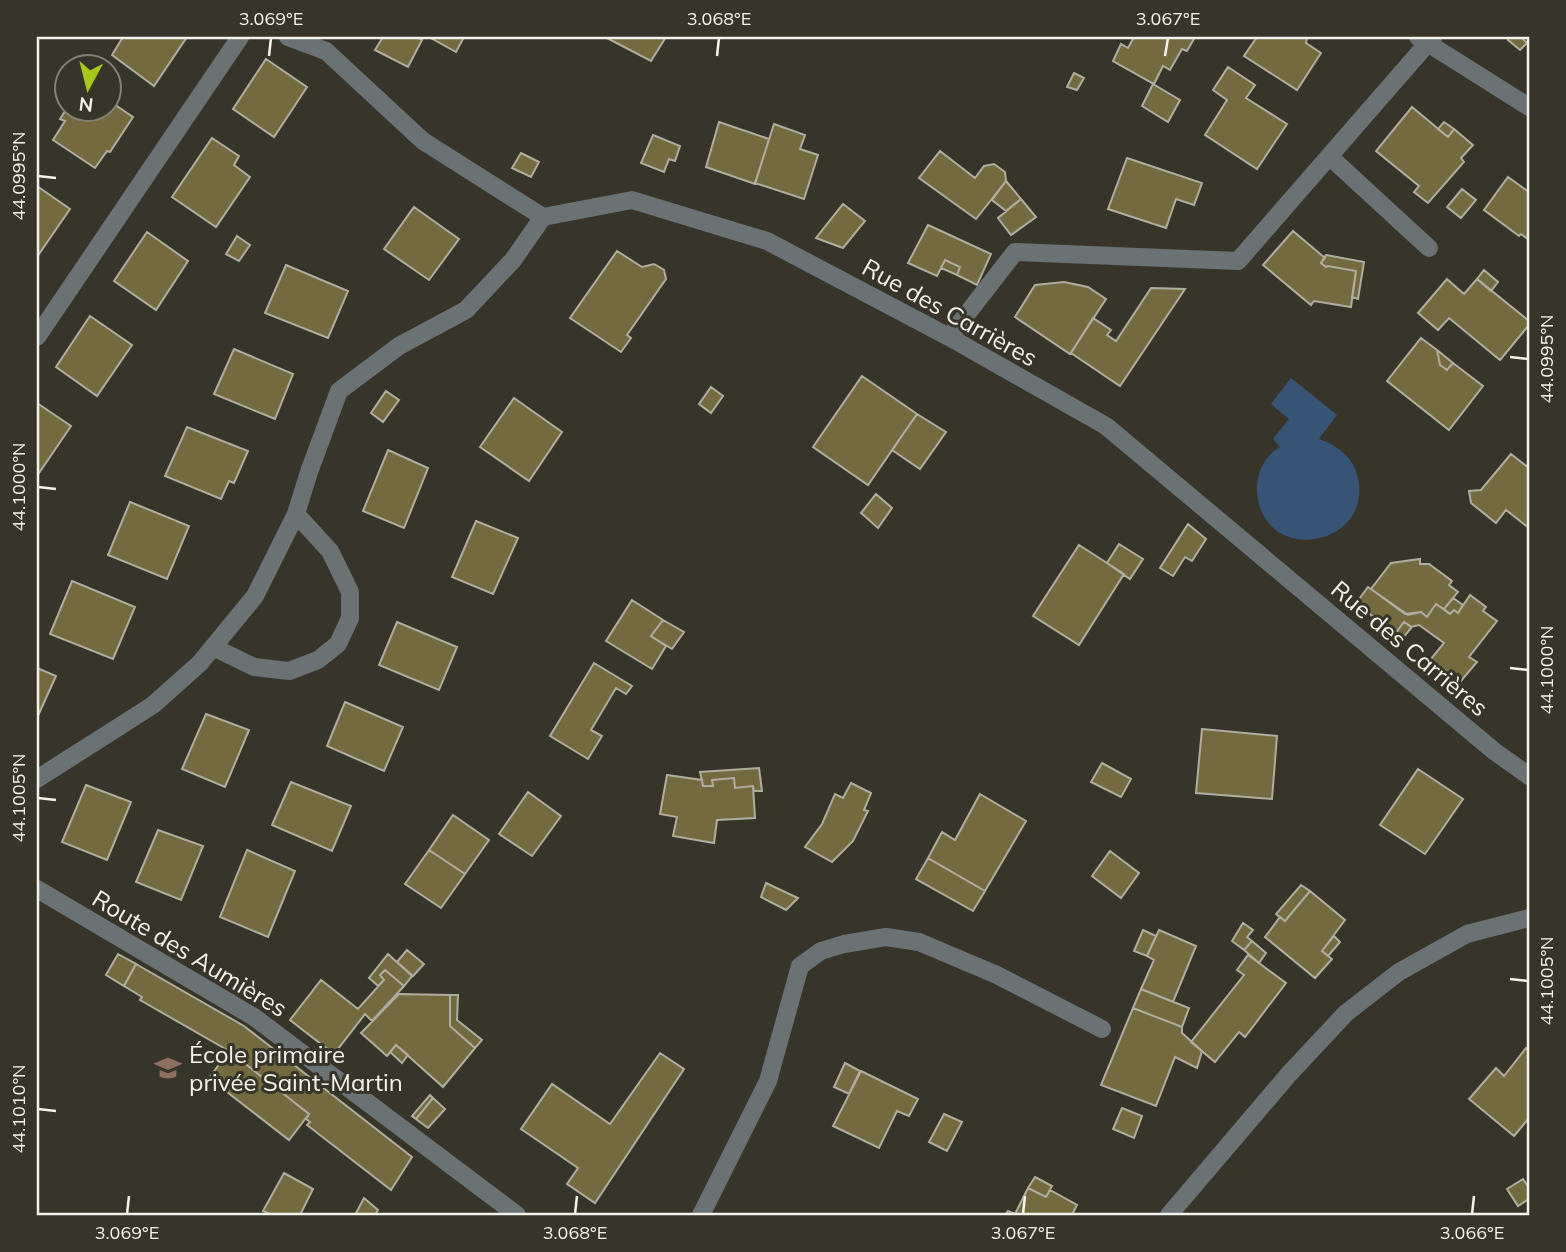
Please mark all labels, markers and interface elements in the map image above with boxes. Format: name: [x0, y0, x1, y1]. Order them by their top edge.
text: 3.069°E: [239, 7, 303, 30]
text: 3.068°E: [687, 7, 751, 30]
text: 3.067°E: [1136, 7, 1200, 30]
north arrow: [52, 52, 122, 122]
text: N: [77, 92, 95, 118]
text: 44.0995°N: [7, 131, 30, 221]
street label: Rue des Carrières: [857, 251, 1043, 373]
text: 44.0995°N: [1535, 314, 1558, 404]
text: 44.1000°N: [7, 442, 30, 532]
street label: Rue des Carrières: [1325, 574, 1495, 722]
text: 44.1000°N: [1535, 625, 1558, 715]
text: 44.1005°N: [7, 753, 30, 843]
street label: Route des Aumières: [87, 883, 293, 1023]
text: 44.1005°N: [1535, 936, 1558, 1026]
place label: École primaire privée Saint-Martin: [189, 1039, 403, 1097]
school or university icon: École primaire privée Saint-Martin: [153, 1053, 183, 1083]
text: 44.1010°N: [7, 1064, 30, 1154]
text: 3.069°E: [95, 1221, 159, 1244]
text: 3.068°E: [543, 1221, 607, 1244]
text: 3.067°E: [991, 1221, 1055, 1244]
text: 3.066°E: [1440, 1221, 1504, 1244]

